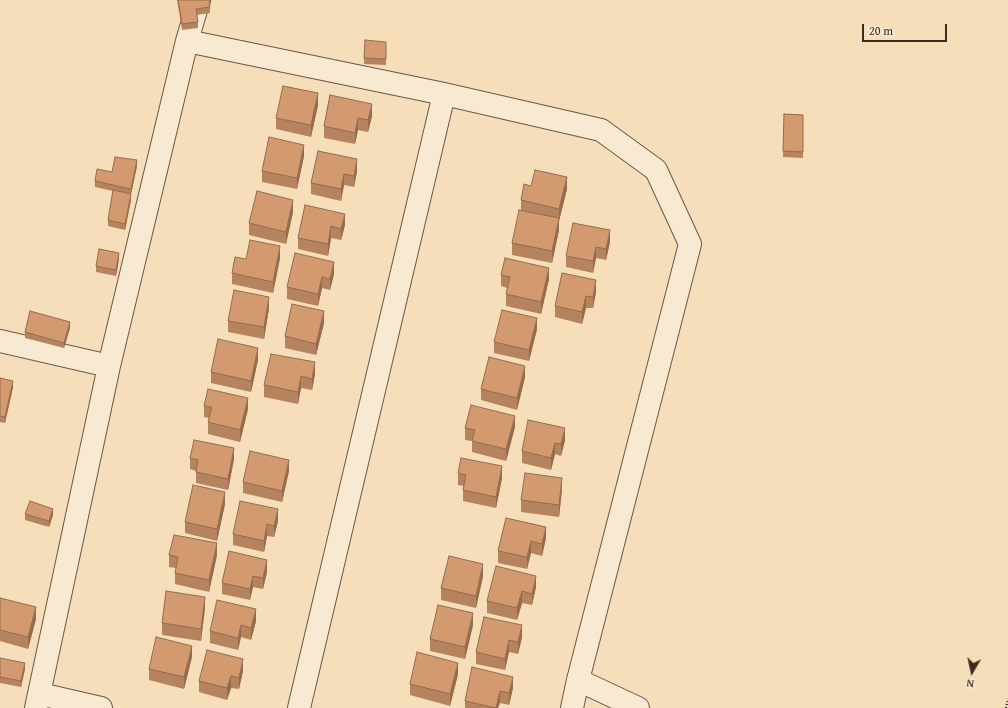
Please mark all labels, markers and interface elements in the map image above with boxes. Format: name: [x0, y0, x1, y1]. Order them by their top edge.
scale bar: [864, 16, 949, 42]
text: 20 m: [869, 22, 893, 39]
north arrow: [952, 652, 992, 692]
text: N: [965, 675, 975, 692]

